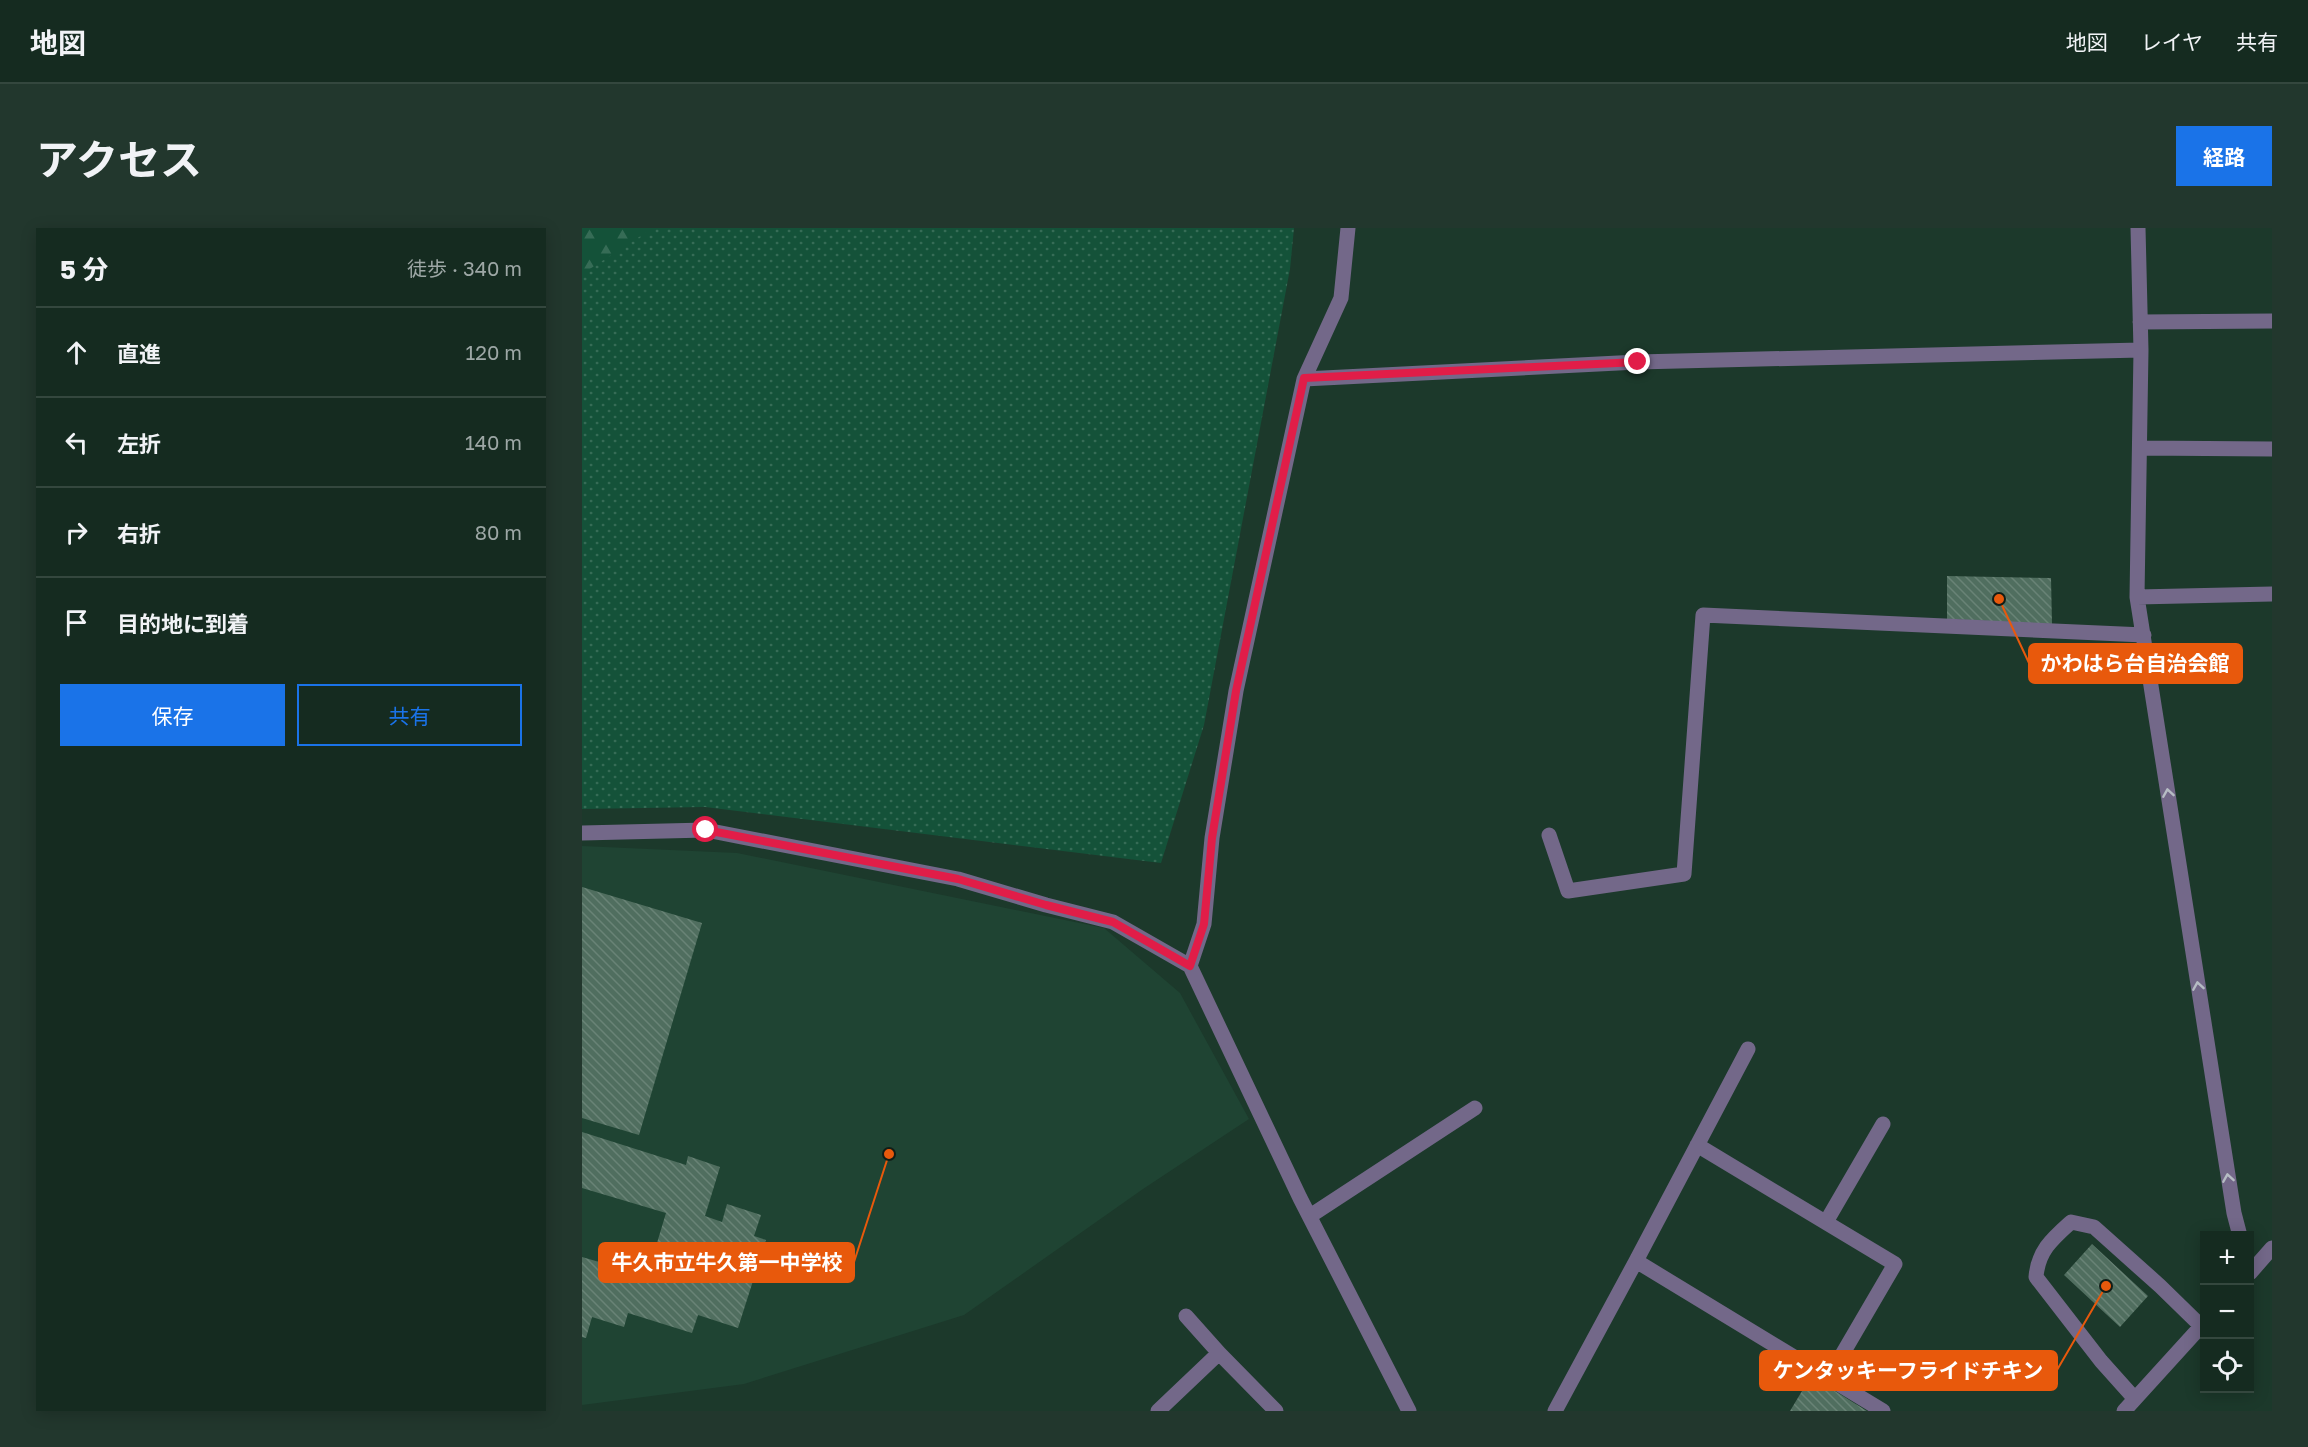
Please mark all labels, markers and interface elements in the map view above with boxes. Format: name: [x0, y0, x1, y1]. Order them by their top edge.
text: 地図: [30, 26, 86, 59]
text: 地図: [2066, 29, 2108, 55]
text: レイヤ: [2141, 29, 2203, 55]
text: 共有: [2236, 29, 2278, 55]
button: 経路: [2176, 126, 2272, 186]
text: アクセス: [36, 134, 202, 184]
text: 5 分: [60, 254, 108, 285]
text: 徒歩 · 340 m: [407, 256, 522, 280]
icon: ahead: [60, 336, 93, 369]
text: 直進: [117, 340, 161, 367]
text: 120 m: [466, 340, 522, 364]
route end: [1624, 348, 1650, 374]
icon: left: [60, 426, 93, 459]
text: 左折: [117, 430, 161, 457]
text: 140 m: [465, 430, 522, 454]
icon: right: [60, 516, 93, 549]
text: 右折: [117, 520, 161, 547]
text: 80 m: [475, 520, 522, 544]
icon: arrive: [60, 606, 93, 639]
text: 目的地に到着: [117, 610, 249, 637]
callout: かわはら台自治会館: [2029, 644, 2242, 683]
text: かわはら台自治会館: [2041, 650, 2230, 676]
button: 保存: [60, 684, 285, 746]
button: 共有: [297, 684, 522, 746]
one-way arrow: [2163, 788, 2175, 798]
route start: [692, 816, 718, 842]
one-way arrow: [2193, 981, 2205, 990]
one-way arrow: [2223, 1174, 2235, 1183]
map controls: [2200, 1231, 2254, 1393]
button: +: [2200, 1231, 2254, 1285]
callout: 牛久市立牛久第一中学校: [599, 1243, 854, 1282]
text: 牛久市立牛久第一中学校: [612, 1249, 843, 1275]
button: −: [2200, 1285, 2254, 1339]
button: locate: [2200, 1339, 2254, 1393]
callout: ケンタッキーフライドチキン: [1760, 1351, 2057, 1390]
text: ケンタッキーフライドチキン: [1773, 1357, 2043, 1383]

